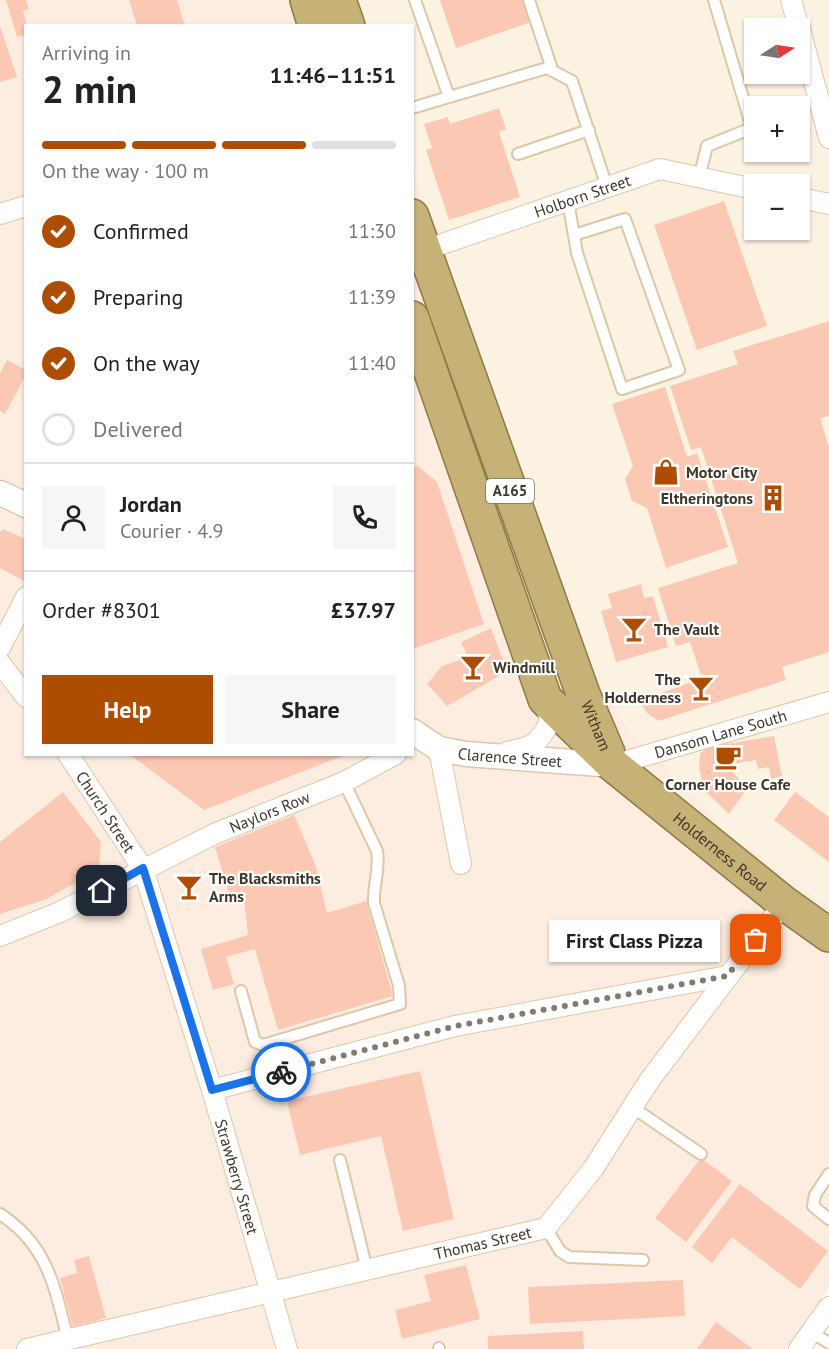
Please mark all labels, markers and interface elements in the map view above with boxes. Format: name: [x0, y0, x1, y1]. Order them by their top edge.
north arrow: [744, 18, 810, 84]
map controls: [744, 18, 810, 240]
text: Arriving in: [42, 40, 131, 66]
text: 11:46–11:51: [270, 61, 396, 89]
text: 2 min: [42, 63, 137, 114]
button: +: [744, 96, 810, 162]
text: On the way · 100 m: [42, 158, 209, 184]
street label: Holborn Street: [532, 170, 634, 222]
button: −: [744, 174, 810, 240]
icon: check: [42, 215, 75, 248]
text: Confirmed: [93, 217, 189, 245]
text: 11:30: [348, 218, 396, 244]
icon: check: [42, 281, 75, 314]
text: Preparing: [93, 283, 183, 311]
text: 11:39: [348, 284, 396, 310]
icon: check: [42, 347, 75, 380]
text: On the way: [93, 349, 200, 377]
text: 11:40: [348, 350, 396, 376]
text: Delivered: [93, 415, 183, 443]
shop icon: Motor City: [651, 457, 681, 487]
place label: Motor City: [686, 462, 757, 482]
road number: A165: [486, 479, 534, 503]
building icon: Eltheringtons: [758, 483, 788, 513]
button: person: [42, 486, 105, 549]
button: phone: [333, 486, 396, 549]
place label: Eltheringtons: [661, 488, 753, 508]
text: Jordan: [120, 490, 182, 518]
text: Courier · 4.9: [120, 518, 223, 544]
text: Order #8301: [42, 596, 161, 624]
text: £37.97: [331, 596, 396, 624]
bar icon: The Vault: [619, 614, 649, 644]
place label: The Vault: [654, 619, 719, 639]
bar icon: Windmill: [458, 652, 488, 682]
place label: Windmill: [493, 657, 555, 677]
place label: The Holderness: [605, 669, 681, 707]
bar icon: The Holderness: [686, 673, 716, 703]
button: Help: [42, 675, 213, 744]
button: Share: [225, 675, 396, 744]
street label: Witham: [577, 697, 616, 754]
street label: Dansom Lane South: [652, 705, 789, 762]
cafe icon: Corner House Cafe: [713, 742, 743, 772]
street label: Clarence Street: [456, 743, 563, 771]
street label: Church Street: [72, 767, 140, 857]
place label: Corner House Cafe: [665, 774, 791, 794]
street label: Naylors Row: [226, 787, 313, 837]
street label: Holderness Road: [669, 808, 771, 895]
pin: [76, 865, 127, 916]
place label: The Blacksmiths Arms: [209, 868, 321, 906]
bar icon: The Blacksmiths Arms: [174, 872, 204, 902]
icon: home: [85, 874, 118, 907]
pin: [730, 914, 781, 965]
callout: First Class Pizza: [549, 919, 720, 961]
icon: bag: [739, 923, 772, 956]
text: First Class Pizza: [566, 928, 703, 954]
courier: [251, 1042, 311, 1102]
icon: bike: [265, 1056, 298, 1089]
street label: Strawberry Street: [211, 1117, 263, 1237]
street label: Thomas Street: [432, 1222, 534, 1264]

